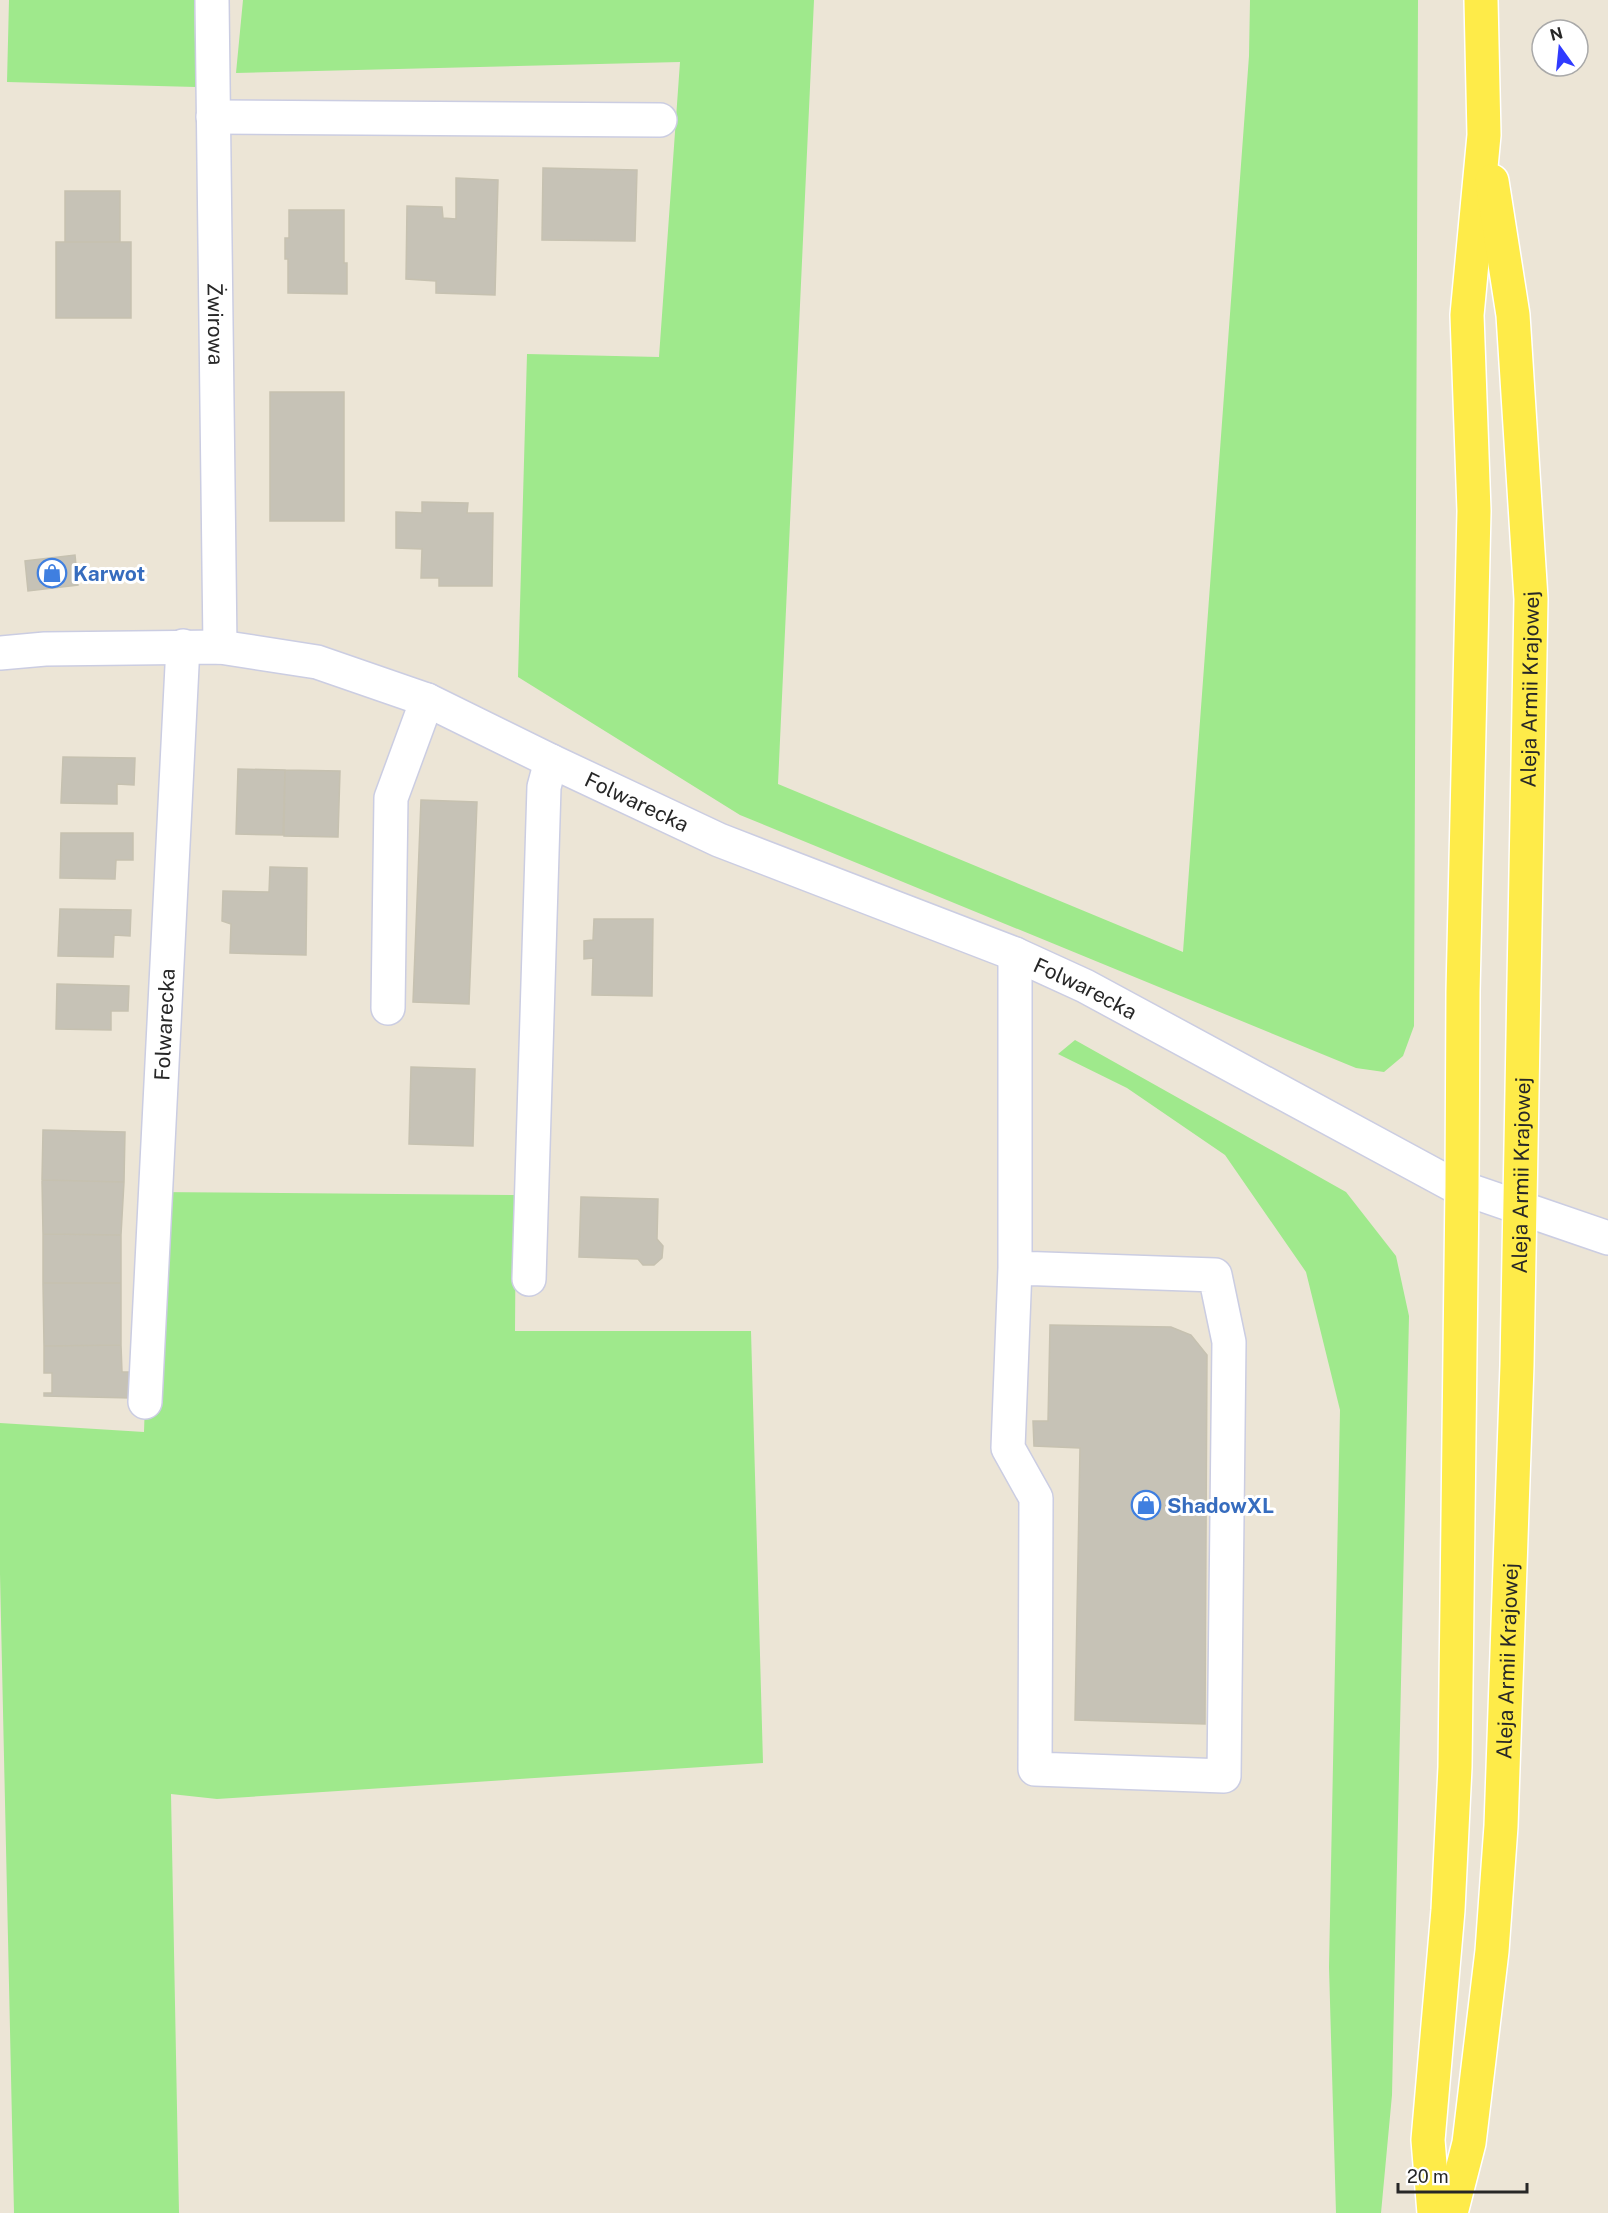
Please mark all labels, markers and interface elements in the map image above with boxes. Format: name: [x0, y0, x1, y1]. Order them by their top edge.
north arrow: [1530, 18, 1590, 78]
text: N: [1548, 23, 1565, 45]
street label: Żwirowa: [203, 283, 229, 365]
shop icon: Karwot: [36, 557, 68, 589]
place label: Karwot: [73, 561, 145, 586]
street label: Aleja Armii Krajowej: [1515, 590, 1544, 788]
street label: Folwarecka: [581, 766, 693, 837]
street label: Folwarecka: [1030, 952, 1141, 1024]
street label: Folwarecka: [149, 968, 179, 1081]
street label: Aleja Armii Krajowej: [1506, 1077, 1535, 1274]
shop icon: ShadowXL: [1130, 1489, 1162, 1521]
place label: ShadowXL: [1167, 1493, 1274, 1518]
street label: Aleja Armii Krajowej: [1491, 1562, 1523, 1760]
scale bar: [1398, 2156, 1527, 2194]
text: 20 m: [1407, 2166, 1449, 2187]

